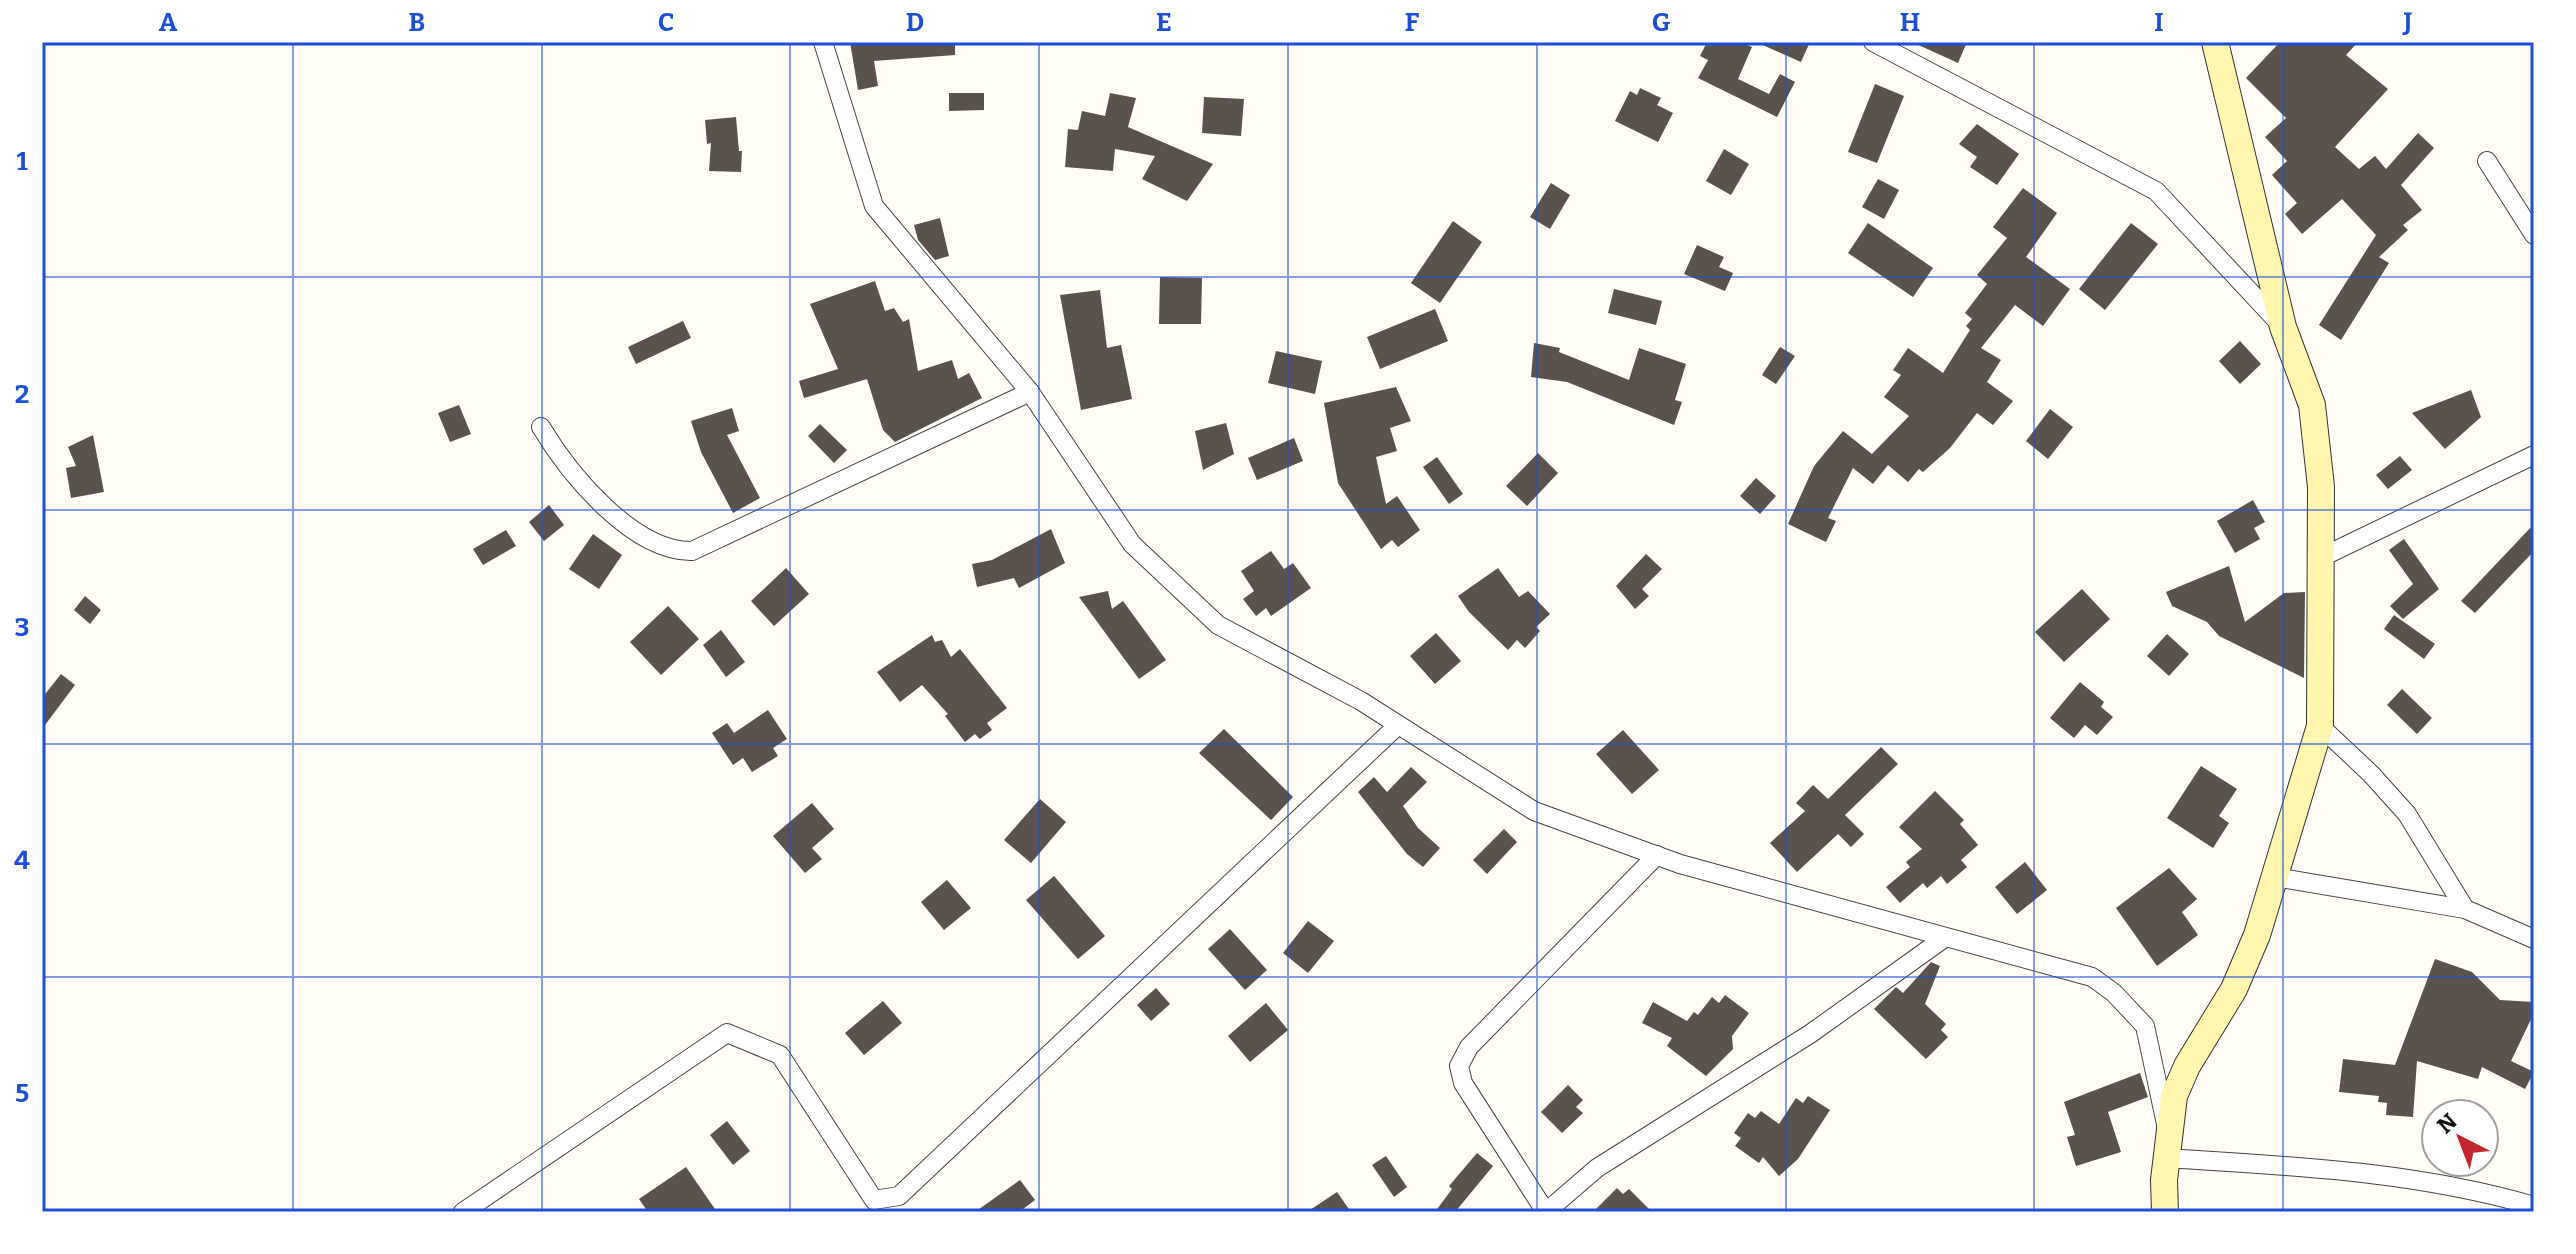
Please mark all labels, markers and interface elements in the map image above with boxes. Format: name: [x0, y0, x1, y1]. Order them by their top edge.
text: A: [159, 7, 178, 38]
text: B: [409, 7, 425, 38]
text: C: [658, 7, 674, 38]
text: D: [906, 7, 924, 38]
text: E: [1156, 7, 1172, 38]
text: F: [1405, 7, 1420, 38]
text: G: [1652, 7, 1671, 38]
text: H: [1900, 7, 1920, 38]
text: I: [2154, 7, 2164, 38]
text: J: [2402, 7, 2413, 38]
text: 1: [16, 146, 28, 177]
text: 2: [15, 379, 29, 410]
text: 3: [15, 612, 29, 643]
text: 4: [14, 845, 30, 876]
text: 5: [15, 1078, 29, 1109]
north arrow: [2420, 1098, 2500, 1178]
text: N: [2432, 1108, 2462, 1139]

